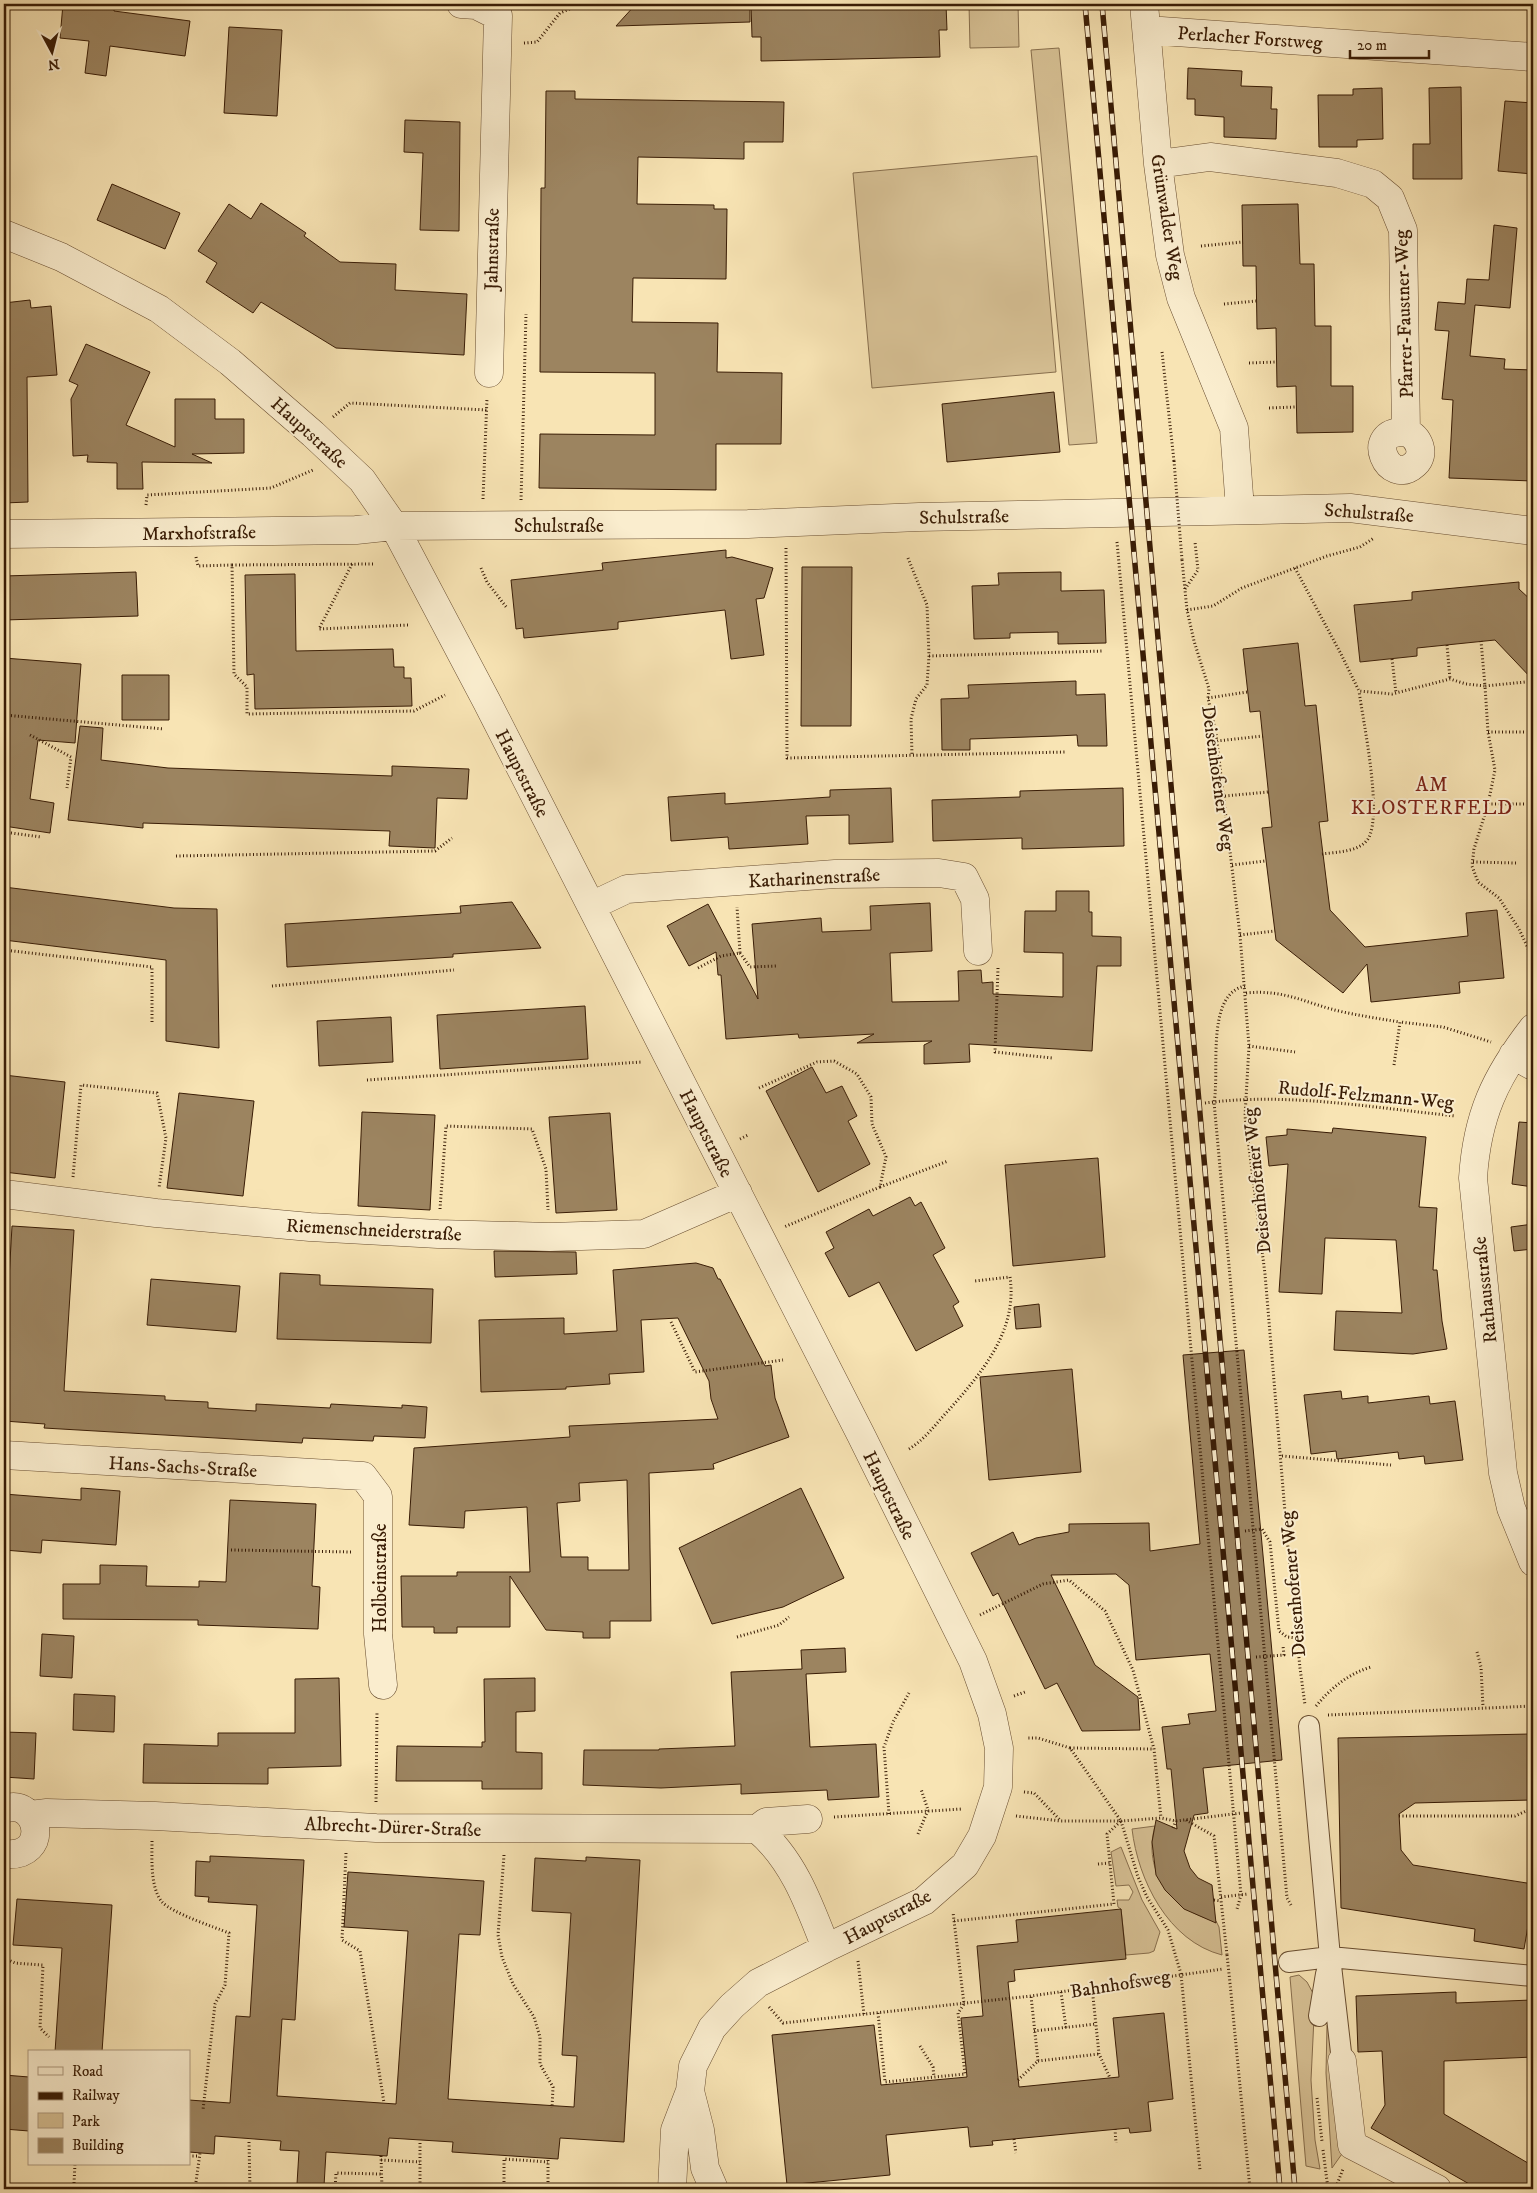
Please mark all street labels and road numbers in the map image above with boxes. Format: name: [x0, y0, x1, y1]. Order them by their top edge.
street label: Perlacher Forstweg: [1177, 22, 1324, 55]
street label: Grünwalder Weg: [1145, 153, 1188, 283]
street label: Jahnstraße: [480, 208, 505, 292]
street label: Pfarrer-Faustner-Weg: [1390, 228, 1419, 399]
street label: Hauptstraße: [266, 393, 352, 474]
street label: Schulstraße: [1323, 499, 1415, 528]
street label: Schulstraße: [919, 505, 1009, 530]
street label: Schulstraße: [514, 515, 604, 538]
street label: Marxhofstraße: [142, 521, 256, 546]
street label: Deisenhofener Weg: [1196, 704, 1239, 853]
street label: Hauptstraße: [490, 726, 554, 822]
street label: Katharinenstraße: [748, 864, 881, 893]
street label: Rudolf-Felzmann-Weg: [1277, 1076, 1456, 1115]
street label: Hauptstraße: [674, 1086, 738, 1182]
street label: Deisenhofener Weg: [1238, 1106, 1277, 1255]
street label: Riemenschneiderstraße: [286, 1214, 462, 1247]
street label: Rathausstraße: [1468, 1235, 1503, 1344]
street label: Hauptstraße: [857, 1448, 920, 1544]
street label: Hans-Sachs-Straße: [108, 1452, 258, 1483]
street label: Deisenhofener Weg: [1276, 1509, 1311, 1658]
street label: Holbeinstraße: [369, 1523, 392, 1633]
street label: Albrecht-Dürer-Straße: [304, 1813, 482, 1842]
street label: Hauptstraße: [840, 1885, 935, 1950]
street label: Bahnhofsweg: [1069, 1965, 1172, 2004]

